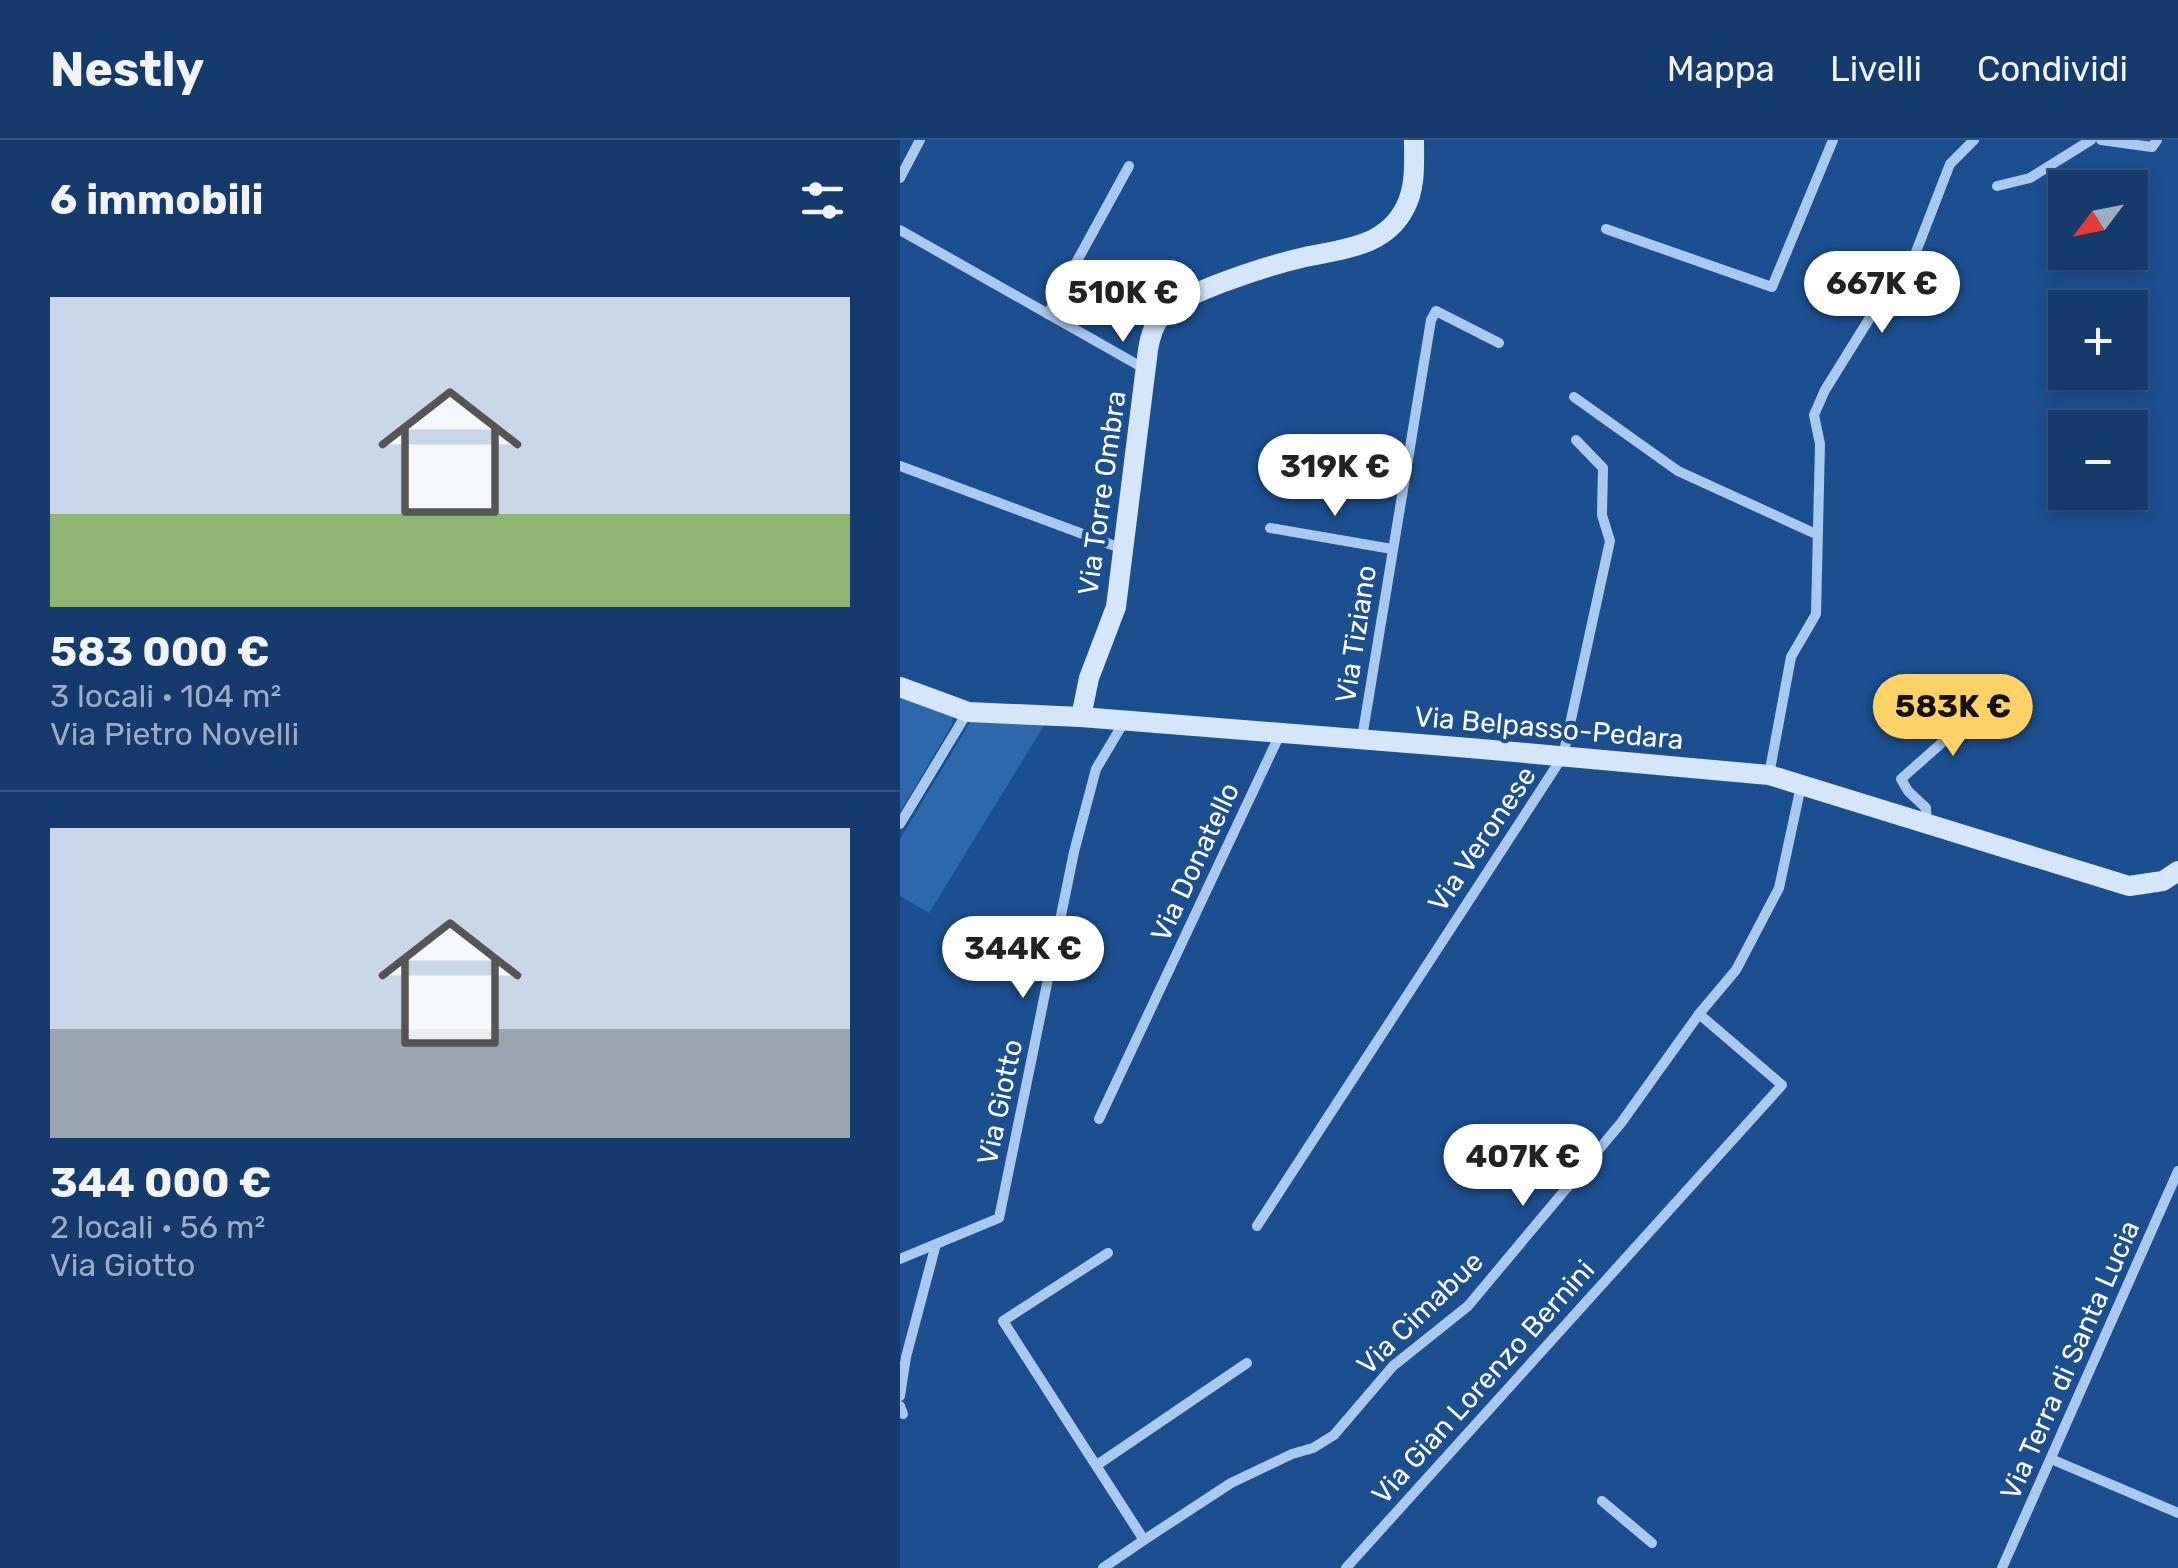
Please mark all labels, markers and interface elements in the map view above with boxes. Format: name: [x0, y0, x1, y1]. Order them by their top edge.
text: Nestly: [50, 41, 204, 98]
text: Mappa: [1667, 48, 1775, 90]
text: Livelli: [1830, 48, 1922, 90]
text: Condividi: [1977, 48, 2128, 90]
north arrow: [2048, 170, 2148, 270]
map controls: [2048, 170, 2148, 510]
icon: filters: [795, 173, 850, 228]
text: 6 immobili: [50, 175, 263, 225]
pin: 667K €: [1801, 251, 1963, 336]
pin: 510K €: [1042, 260, 1204, 345]
text: 667K €: [1826, 264, 1938, 302]
text: 510K €: [1067, 273, 1179, 311]
button: +: [2048, 290, 2148, 390]
icon: home: [360, 362, 540, 542]
street label: Via Torre Ombra: [1071, 389, 1133, 597]
button: −: [2048, 410, 2148, 510]
pin: 319K €: [1254, 434, 1416, 519]
text: 319K €: [1280, 447, 1390, 485]
street label: Via Tiziano: [1329, 563, 1383, 705]
text: 583 000 €: [50, 627, 270, 677]
pin: 583K €: [1872, 674, 2034, 759]
text: 3 locali · 104 m²: [50, 677, 281, 715]
text: 583K €: [1895, 687, 2011, 725]
street label: Via Belpasso-Pedara: [1413, 700, 1685, 756]
text: Via Pietro Novelli: [50, 715, 299, 753]
street label: Via Veronese: [1421, 760, 1543, 918]
street label: Via Donatello: [1144, 777, 1246, 947]
icon: home: [360, 893, 540, 1073]
pin: 344K €: [942, 916, 1104, 1001]
text: 344K €: [964, 929, 1082, 967]
street label: Via Giotto: [971, 1036, 1029, 1168]
pin: 407K €: [1442, 1124, 1604, 1209]
text: 407K €: [1466, 1137, 1580, 1175]
text: 344 000 €: [50, 1158, 272, 1208]
text: 2 locali · 56 m²: [50, 1208, 265, 1246]
street label: Via Terra di Santa Lucia: [1993, 1215, 2147, 1505]
street label: Via Cimabue: [1350, 1245, 1490, 1381]
text: Via Giotto: [50, 1246, 195, 1284]
street label: Via Gian Lorenzo Bernini: [1365, 1253, 1601, 1511]

